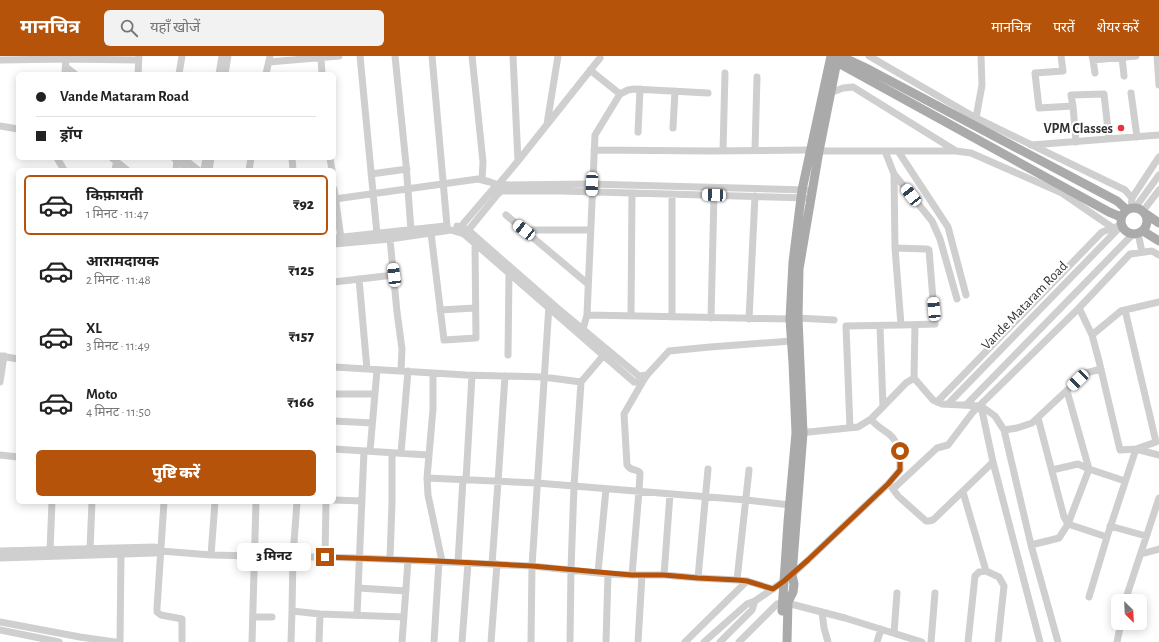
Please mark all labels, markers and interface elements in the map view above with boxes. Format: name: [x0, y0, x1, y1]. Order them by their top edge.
search box: [104, 10, 384, 46]
icon: search: [118, 17, 140, 39]
text: मानचित्र: [20, 18, 80, 37]
text: यहाँ खोजें: [150, 20, 200, 35]
text: मानचित्र: [991, 21, 1031, 35]
text: परतें: [1053, 21, 1075, 35]
text: शेयर करें: [1097, 21, 1139, 35]
text: Vande Mataram Road: [60, 89, 189, 104]
place label: VPM Classes: [1043, 122, 1113, 136]
marker: VPM Classes: [1116, 123, 1126, 133]
text: ड्रॉप: [60, 127, 82, 142]
car: [586, 172, 598, 196]
car: [899, 182, 923, 208]
icon: car: [38, 187, 74, 223]
text: किफ़ायती: [86, 188, 143, 203]
car: [702, 189, 726, 201]
text: ₹92: [293, 197, 314, 212]
text: 1 मिनट · 11:47: [86, 208, 148, 221]
car: [511, 218, 537, 242]
icon: car: [38, 253, 74, 289]
text: आरामदायक: [86, 254, 159, 269]
street label: Vande Mataram Road: [979, 259, 1070, 353]
car: [387, 262, 401, 288]
text: ₹125: [288, 263, 314, 278]
text: 2 मिनट · 11:48: [86, 274, 151, 287]
car: [927, 297, 941, 321]
icon: car: [38, 319, 74, 355]
text: XL: [86, 321, 102, 336]
text: ₹157: [289, 329, 314, 344]
text: 3 मिनट · 11:49: [86, 340, 150, 353]
car: [1065, 367, 1091, 393]
icon: car: [38, 385, 74, 421]
text: Moto: [86, 387, 118, 402]
text: ₹166: [287, 395, 314, 410]
text: 4 मिनट · 11:50: [86, 406, 151, 419]
route start: [891, 442, 909, 460]
button: पुष्टि करें: [36, 450, 316, 496]
callout: 3 मिनट: [237, 543, 311, 571]
route end: [316, 548, 334, 566]
text: 3 मिनट: [256, 550, 292, 563]
north arrow: [1111, 594, 1147, 630]
map controls: [1111, 594, 1147, 630]

